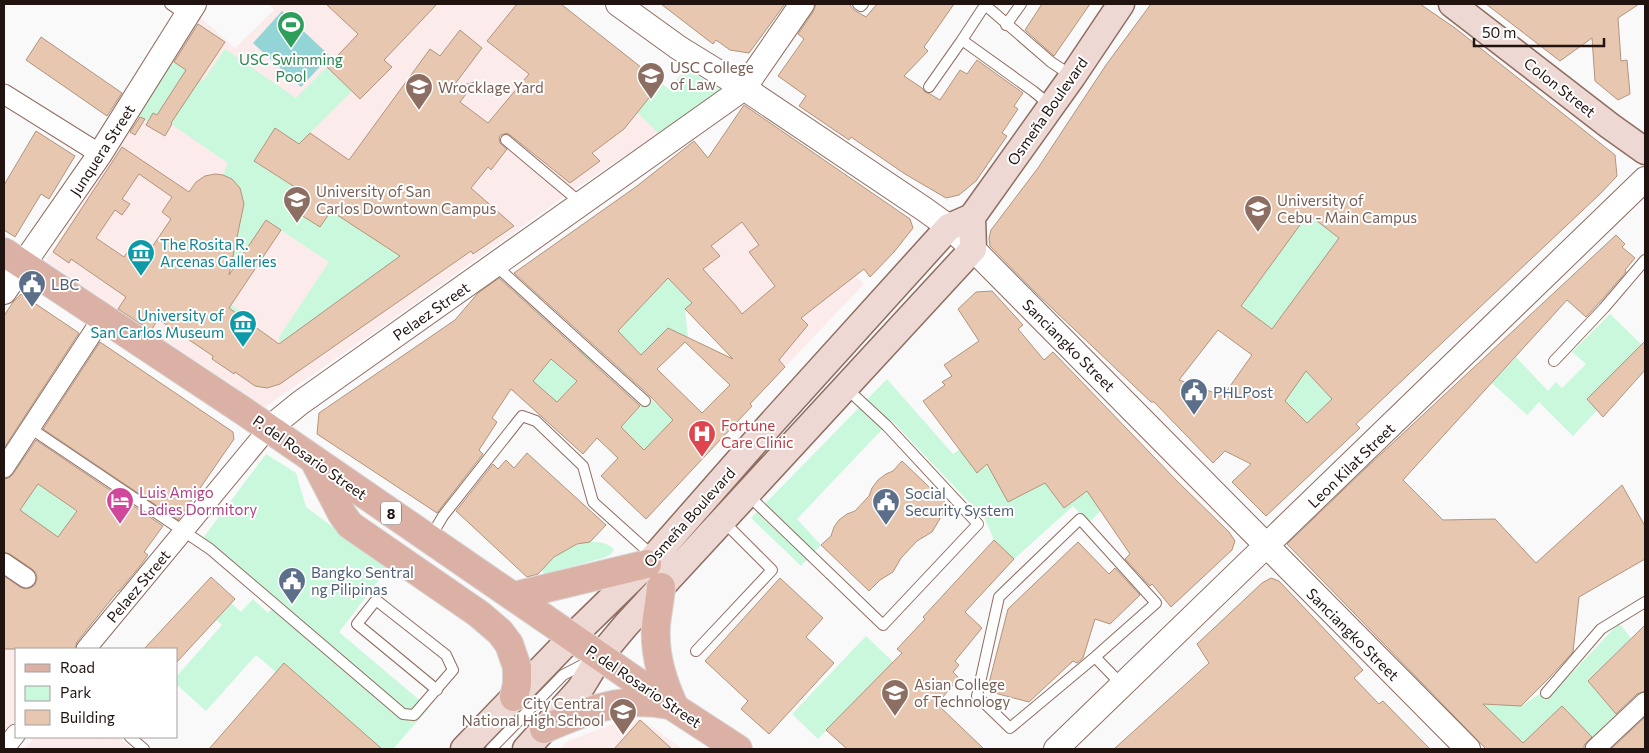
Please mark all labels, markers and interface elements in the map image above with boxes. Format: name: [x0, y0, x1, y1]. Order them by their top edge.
sports icon: USC Swimming Pool: [276, 10, 306, 49]
scale bar: [1474, 15, 1604, 47]
text: 50 m: [1482, 23, 1516, 41]
place label: USC Swimming Pool: [239, 50, 343, 85]
street label: Colon Street: [1521, 53, 1599, 121]
street label: Osmeña Boulevard: [1003, 54, 1091, 168]
place label: USC College of Law: [670, 58, 754, 93]
school or university icon: USC College of Law: [636, 61, 666, 100]
school or university icon: Wrocklage Yard: [404, 72, 434, 111]
place label: Wrocklage Yard: [438, 78, 544, 96]
street label: Junquera Street: [66, 101, 138, 199]
place label: University of San Carlos Downtown Campus: [316, 182, 496, 217]
school or university icon: University of San Carlos Downtown Campus: [282, 185, 312, 224]
place label: University of Cebu - Main Campus: [1277, 191, 1417, 226]
school or university icon: University of Cebu - Main Campus: [1243, 194, 1273, 233]
place label: The Rosita R. Arcenas Galleries: [160, 235, 277, 270]
museum icon: The Rosita R. Arcenas Galleries: [126, 238, 156, 277]
public building icon: LBC: [17, 269, 47, 308]
place label: LBC: [51, 275, 80, 293]
street label: Pelaez Street: [389, 278, 473, 344]
street label: Sanciangko Street: [1019, 295, 1119, 395]
place label: University of San Carlos Museum: [91, 306, 224, 341]
museum icon: University of San Carlos Museum: [228, 309, 258, 348]
public building icon: PHLPost: [1179, 377, 1209, 416]
place label: PHLPost: [1213, 383, 1273, 401]
street label: P. del Rosario Street: [250, 411, 370, 503]
place label: Fortune Care Clinic: [721, 416, 793, 451]
hospital icon: Fortune Care Clinic: [687, 419, 717, 458]
street label: Leon Kilat Street: [1304, 419, 1398, 511]
street label: Osmeña Boulevard: [640, 464, 738, 570]
place label: Luis Amigo Ladies Dormitory: [139, 483, 258, 518]
place label: Social Security System: [905, 484, 1014, 519]
hotel icon: Luis Amigo Ladies Dormitory: [105, 486, 135, 525]
public building icon: Social Security System: [871, 487, 901, 526]
road number: 8: [381, 502, 401, 524]
street label: Pelaez Street: [102, 546, 174, 626]
place label: Bangko Sentral ng Pilipinas: [311, 563, 414, 598]
public building icon: Bangko Sentral ng Pilipinas: [277, 566, 307, 605]
street label: Sanciangko Street: [1303, 584, 1403, 684]
street label: P. del Rosario Street: [583, 641, 705, 731]
legend: [15, 648, 178, 738]
text: Road: [60, 658, 95, 676]
place label: Asian College of Technology: [914, 675, 1010, 710]
school or university icon: Asian College of Technology: [880, 678, 910, 717]
text: Park: [60, 683, 91, 701]
place label: City Central National High School: [462, 694, 604, 729]
school or university icon: City Central National High School: [608, 697, 638, 736]
text: Building: [60, 708, 115, 726]

